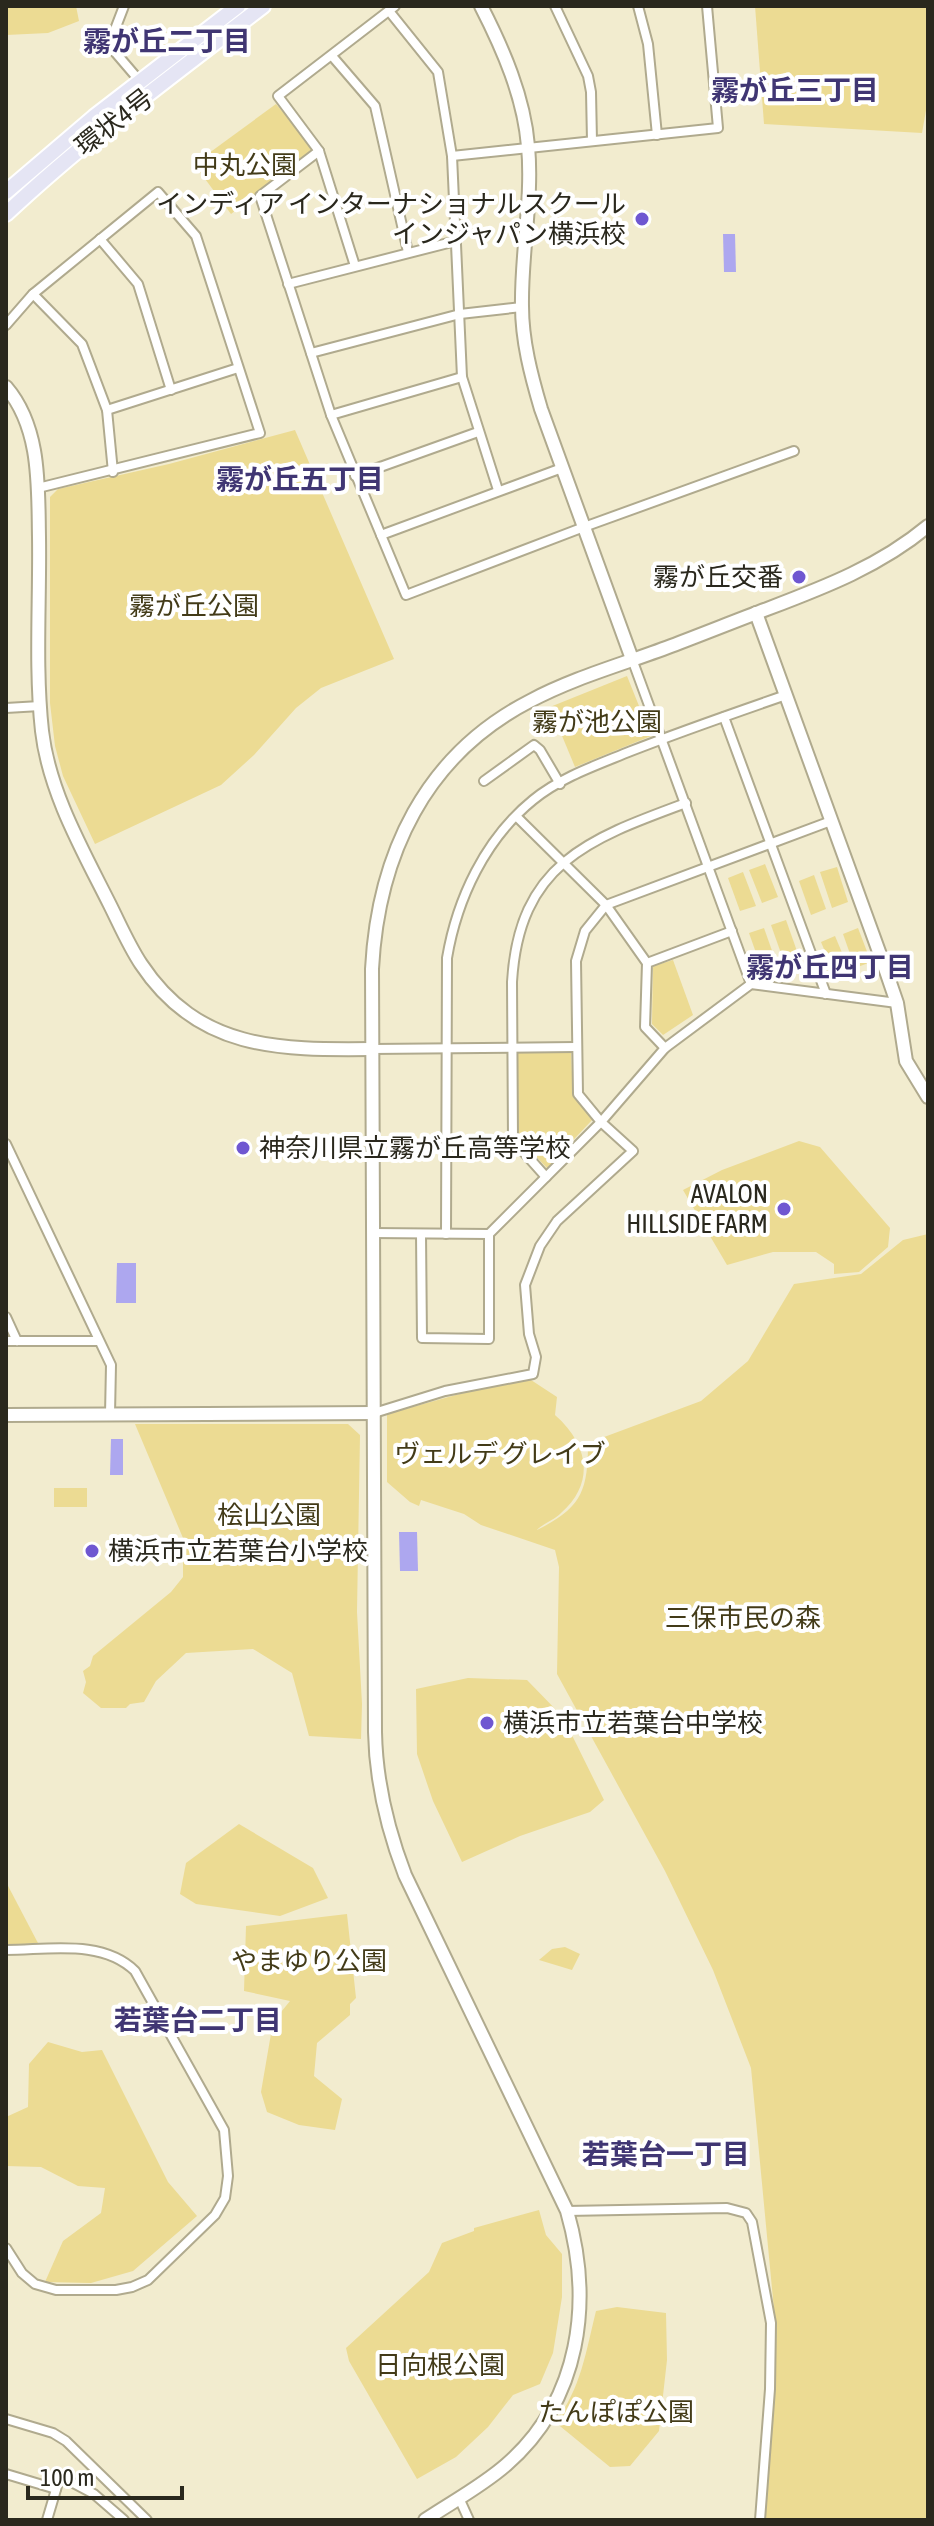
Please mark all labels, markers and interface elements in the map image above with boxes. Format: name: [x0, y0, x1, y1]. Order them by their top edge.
district label: 霧が丘二丁目: [83, 25, 251, 57]
district label: 霧が丘三丁目: [711, 74, 879, 106]
street label: 環状4号: [69, 82, 159, 162]
park label: 中丸公園: [193, 150, 297, 180]
place label: インディア インターナショナルスクール インジャパン横浜校: [156, 189, 626, 249]
marker: インディア インターナショナルスクール インジャパン横浜校: [633, 210, 651, 228]
district label: 霧が丘五丁目: [216, 463, 384, 495]
place label: 霧が丘交番: [653, 562, 783, 592]
marker: 霧が丘交番: [790, 568, 808, 586]
park label: 霧が丘公園: [129, 591, 259, 621]
park label: 霧が池公園: [532, 707, 662, 737]
district label: 霧が丘四丁目: [746, 951, 914, 983]
place label: 神奈川県立霧が丘高等学校: [259, 1133, 571, 1163]
marker: 神奈川県立霧が丘高等学校: [234, 1139, 252, 1157]
place label: AVALON HILLSIDE FARM: [626, 1179, 768, 1239]
marker: AVALON HILLSIDE FARM: [775, 1200, 793, 1218]
park label: ヴェルデ グレイブ: [394, 1439, 606, 1469]
park label: 桧山公園: [217, 1500, 321, 1530]
place label: 横浜市立若葉台小学校: [108, 1536, 368, 1566]
marker: 横浜市立若葉台小学校: [83, 1542, 101, 1560]
park label: 三保市民の森: [665, 1603, 821, 1633]
place label: 横浜市立若葉台中学校: [503, 1708, 763, 1738]
marker: 横浜市立若葉台中学校: [478, 1714, 496, 1732]
park label: やまゆり公園: [231, 1946, 387, 1976]
district label: 若葉台二丁目: [114, 2004, 282, 2036]
district label: 若葉台一丁目: [582, 2138, 750, 2170]
park label: 日向根公園: [375, 2350, 505, 2380]
park label: たんぽぽ公園: [538, 2397, 694, 2427]
scale bar: [28, 2450, 182, 2500]
text: 100 m: [40, 2464, 94, 2491]

